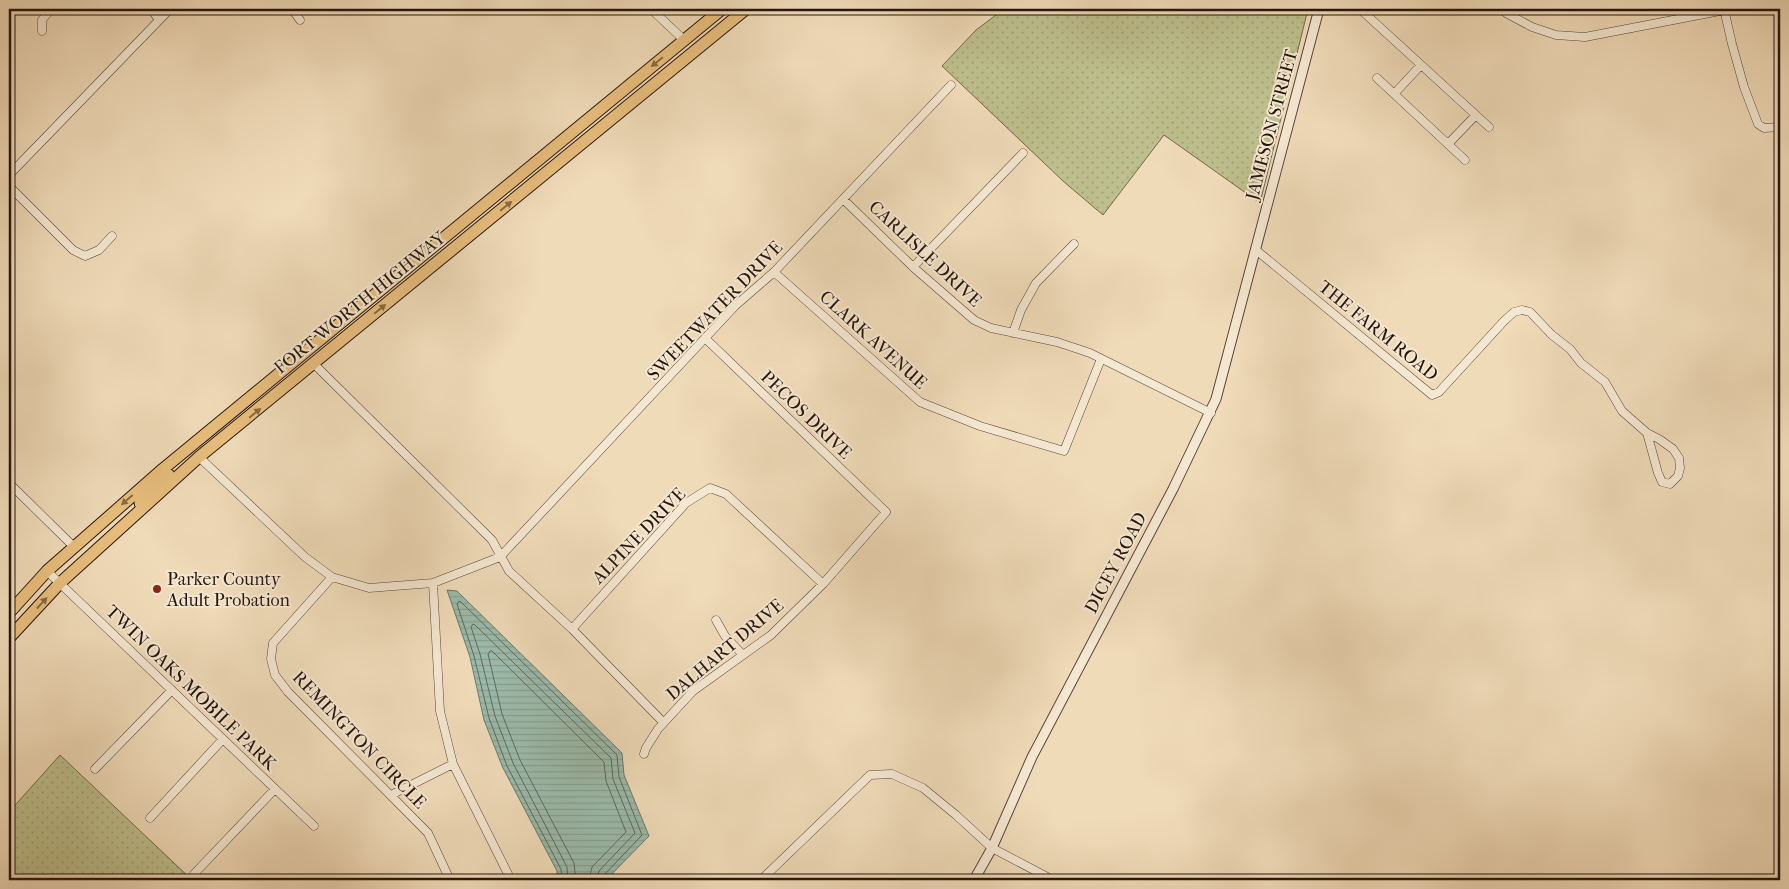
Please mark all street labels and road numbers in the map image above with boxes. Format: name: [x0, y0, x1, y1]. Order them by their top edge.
street label: JAMESON STREET: [1241, 47, 1302, 205]
street label: CARLISLE DRIVE: [864, 197, 986, 311]
street label: FORT WORTH HIGHWAY: [270, 227, 450, 379]
street label: SWEETWATER DRIVE: [643, 237, 787, 385]
street label: THE FARM ROAD: [1314, 276, 1442, 386]
street label: CLARK AVENUE: [815, 286, 931, 394]
street label: PECOS DRIVE: [756, 367, 856, 463]
street label: ALPINE DRIVE: [587, 484, 690, 589]
street label: DICEY ROAD: [1081, 509, 1151, 617]
street label: DALHART DRIVE: [662, 595, 788, 705]
street label: TWIN OAKS MOBILE PARK: [101, 601, 281, 776]
street label: REMINGTON CIRCLE: [288, 667, 430, 813]

